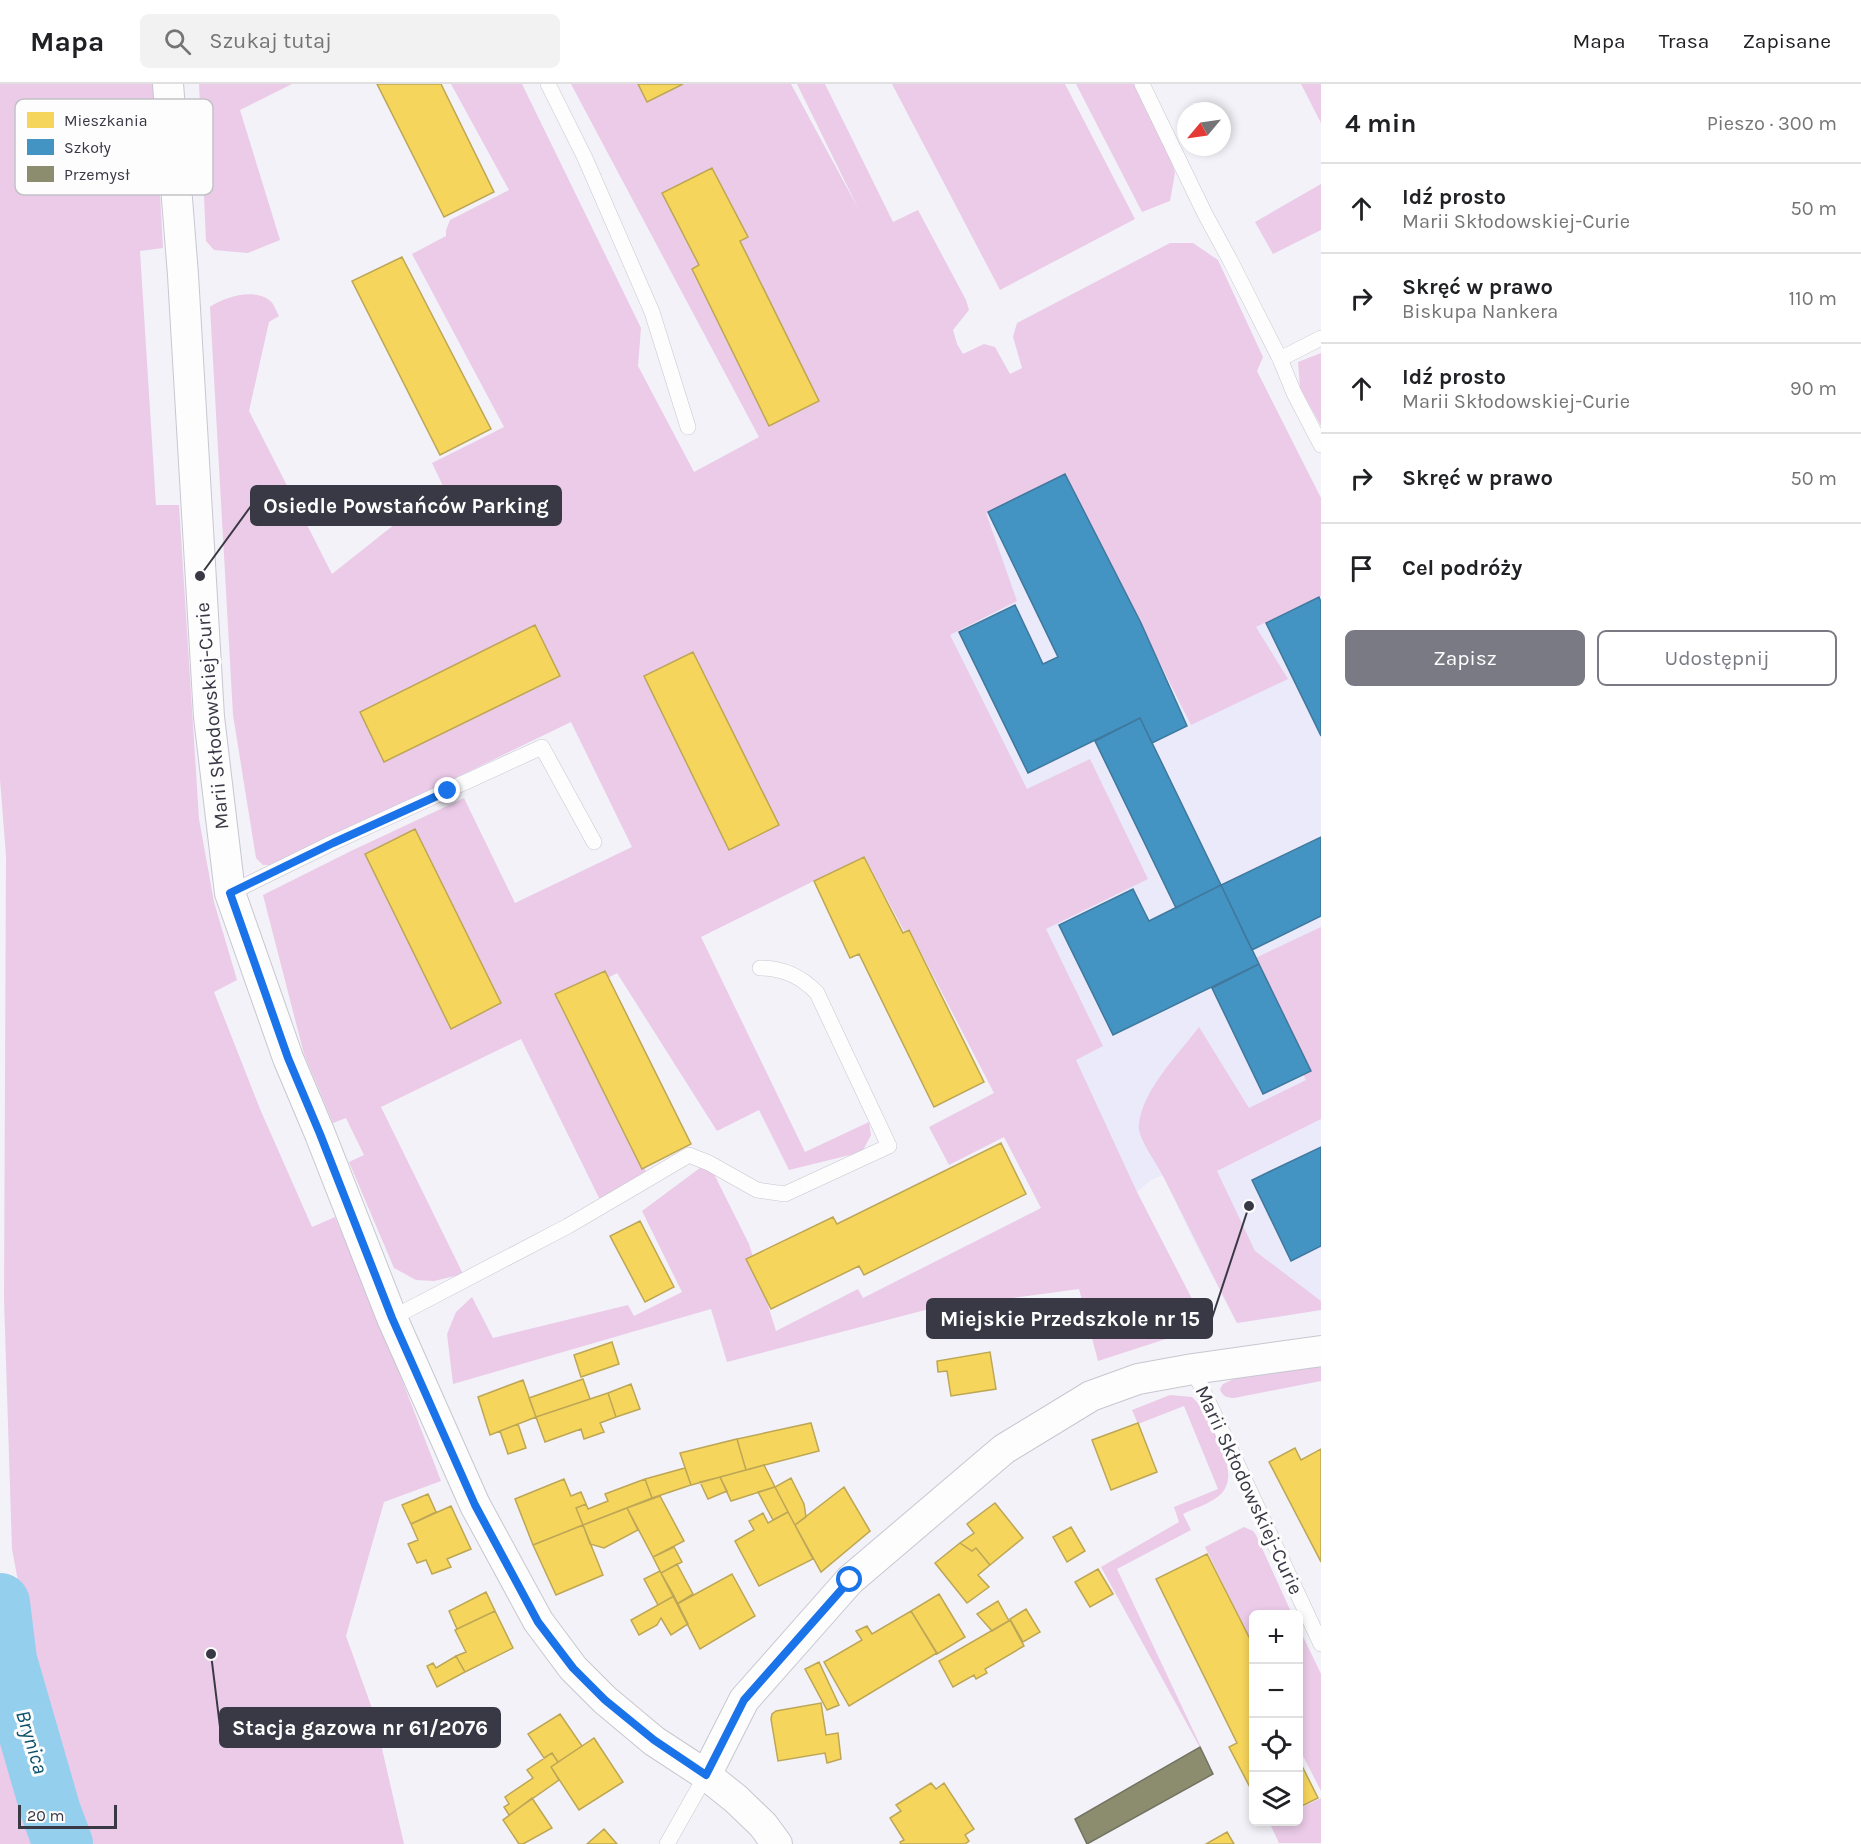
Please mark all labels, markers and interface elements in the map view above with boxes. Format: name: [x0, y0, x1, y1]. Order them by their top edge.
search box: [140, 14, 560, 68]
text: Mapa: [30, 25, 104, 58]
icon: search: [161, 25, 194, 58]
text: Szukaj tutaj: [209, 28, 332, 54]
text: Mapa: [1573, 29, 1626, 53]
text: Trasa: [1659, 29, 1709, 53]
text: Zapisane: [1742, 29, 1831, 53]
legend: [15, 99, 213, 195]
north arrow: [1177, 102, 1231, 156]
text: 4 min: [1345, 108, 1416, 139]
text: Mieszkania: [64, 111, 148, 130]
text: Pieszo · 300 m: [1707, 112, 1837, 135]
text: Szkoły: [64, 138, 112, 157]
text: Przemysł: [64, 165, 130, 184]
text: Idź prosto: [1402, 184, 1506, 210]
icon: ahead: [1345, 192, 1378, 225]
text: 50 m: [1790, 197, 1837, 220]
text: Marii Skłodowskiej-Curie: [1402, 210, 1630, 233]
text: Skręć w prawo: [1402, 274, 1553, 300]
icon: right: [1345, 282, 1378, 315]
text: 110 m: [1788, 287, 1837, 310]
text: Biskupa Nankera: [1402, 300, 1558, 323]
text: Idź prosto: [1402, 364, 1506, 390]
icon: ahead: [1345, 372, 1378, 405]
text: 90 m: [1790, 377, 1837, 400]
text: Marii Skłodowskiej-Curie: [1402, 390, 1630, 413]
icon: right: [1345, 462, 1378, 495]
text: Skręć w prawo: [1402, 465, 1553, 491]
text: 50 m: [1790, 467, 1837, 490]
callout: Osiedle Powstańców Parking: [251, 486, 561, 525]
text: Osiedle Powstańców Parking: [263, 494, 549, 518]
icon: arrive: [1345, 552, 1378, 585]
text: Cel podróży: [1402, 555, 1522, 581]
street label: Marii Skłodowskiej-Curie: [191, 601, 233, 831]
button: Zapisz: [1345, 630, 1585, 686]
button: Udostępnij: [1597, 630, 1837, 686]
route end: [434, 777, 460, 803]
callout: Miejskie Przedszkole nr 15: [927, 1299, 1212, 1338]
text: Miejskie Przedszkole nr 15: [940, 1307, 1200, 1331]
street label: Marii Skłodowskiej-Curie: [1190, 1382, 1308, 1598]
route start: [836, 1566, 862, 1592]
map controls: [1249, 1610, 1303, 1826]
button: +: [1249, 1610, 1303, 1664]
button: −: [1249, 1664, 1303, 1718]
water label: Brynica: [11, 1707, 53, 1777]
callout: Stacja gazowa nr 61/2076: [220, 1708, 500, 1747]
text: Stacja gazowa nr 61/2076: [232, 1716, 488, 1740]
button: locate: [1249, 1718, 1303, 1772]
button: layers: [1249, 1772, 1303, 1826]
scale bar: [18, 1802, 117, 1830]
text: 20 m: [27, 1806, 65, 1825]

